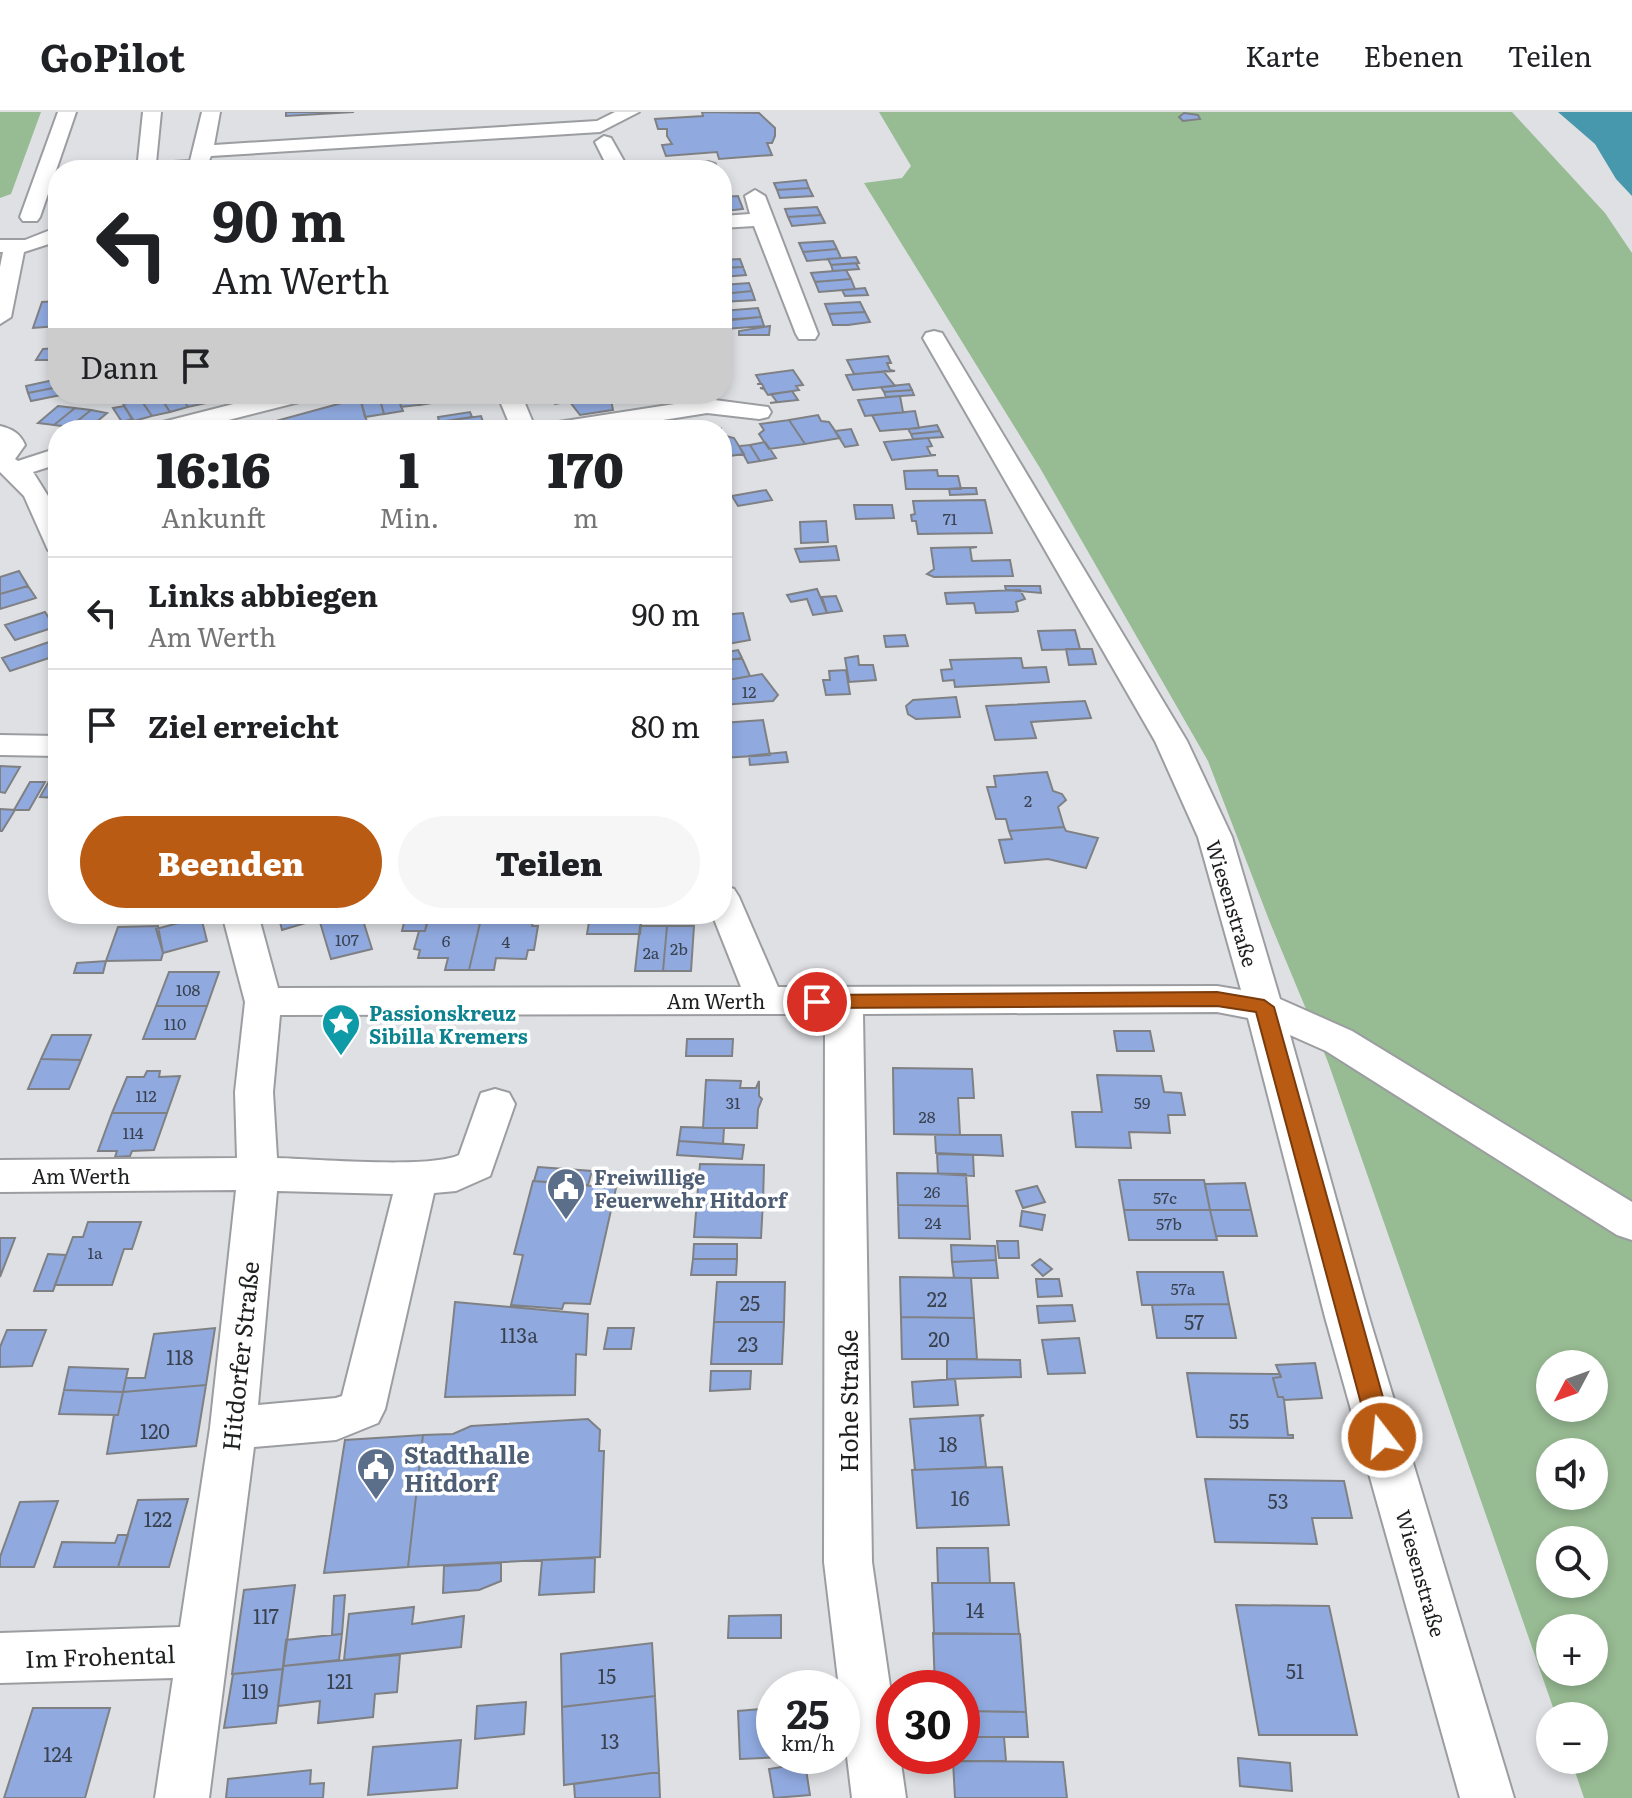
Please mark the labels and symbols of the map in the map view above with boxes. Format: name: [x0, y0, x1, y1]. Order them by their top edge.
house number: 71: [943, 506, 958, 530]
house number: 12: [742, 679, 756, 703]
house number: 2: [1024, 788, 1032, 812]
street label: Wiesenstraße: [1199, 836, 1267, 970]
house number: 107: [335, 927, 359, 951]
house number: 6: [442, 928, 451, 952]
house number: 4: [502, 929, 511, 953]
house number: 2b: [670, 936, 688, 960]
house number: 2a: [643, 940, 660, 964]
pin: [783, 968, 851, 1036]
house number: 108: [176, 977, 200, 1001]
street label: Am Werth: [667, 985, 765, 1015]
place label: Passionskreuz Sibilla Kremers: [369, 997, 528, 1050]
place icon: Passionskreuz Sibilla Kremers: [320, 1002, 362, 1057]
house number: 110: [164, 1011, 186, 1035]
house number: 112: [135, 1083, 157, 1107]
house number: 31: [725, 1090, 741, 1114]
house number: 59: [1134, 1090, 1150, 1114]
house number: 28: [919, 1104, 936, 1128]
house number: 114: [122, 1120, 144, 1144]
street label: Am Werth: [32, 1160, 130, 1190]
place label: Freiwillige Feuerwehr Hitdorf: [594, 1161, 789, 1214]
public building icon: Freiwillige Feuerwehr Hitdorf: [545, 1166, 587, 1221]
house number: 26: [924, 1179, 941, 1203]
house number: 57c: [1153, 1185, 1177, 1209]
house number: 24: [925, 1210, 942, 1234]
house number: 57b: [1156, 1211, 1182, 1235]
house number: 1a: [87, 1240, 103, 1264]
street label: Hitdorfer Straße: [212, 1260, 266, 1452]
house number: 57a: [1171, 1276, 1196, 1300]
house number: 22: [927, 1283, 947, 1313]
house number: 25: [740, 1287, 760, 1317]
house number: 57: [1184, 1306, 1204, 1336]
house number: 113a: [500, 1319, 538, 1349]
house number: 20: [928, 1323, 950, 1353]
house number: 23: [738, 1328, 758, 1358]
street label: Hohe Straße: [830, 1330, 865, 1472]
house number: 118: [166, 1341, 194, 1371]
north arrow: [1536, 1350, 1608, 1422]
position arrow: [1340, 1395, 1424, 1479]
house number: 55: [1229, 1405, 1249, 1435]
house number: 120: [140, 1415, 170, 1445]
house number: 18: [938, 1428, 958, 1458]
place label: Stadthalle Hitdorf: [404, 1436, 530, 1499]
public building icon: Stadthalle Hitdorf: [355, 1446, 397, 1501]
house number: 16: [951, 1482, 970, 1512]
house number: 53: [1268, 1485, 1289, 1515]
house number: 122: [144, 1503, 172, 1533]
street label: Wiesenstraße: [1390, 1506, 1454, 1640]
house number: 14: [966, 1594, 984, 1624]
house number: 117: [253, 1600, 279, 1630]
street label: Im Frohental: [24, 1635, 176, 1675]
house number: 51: [1286, 1655, 1304, 1685]
house number: 15: [598, 1660, 616, 1690]
house number: 121: [327, 1665, 353, 1695]
speed limit sign: 30: [876, 1670, 980, 1774]
house number: 119: [242, 1675, 268, 1705]
house number: 13: [601, 1725, 619, 1755]
house number: 124: [43, 1738, 73, 1768]

